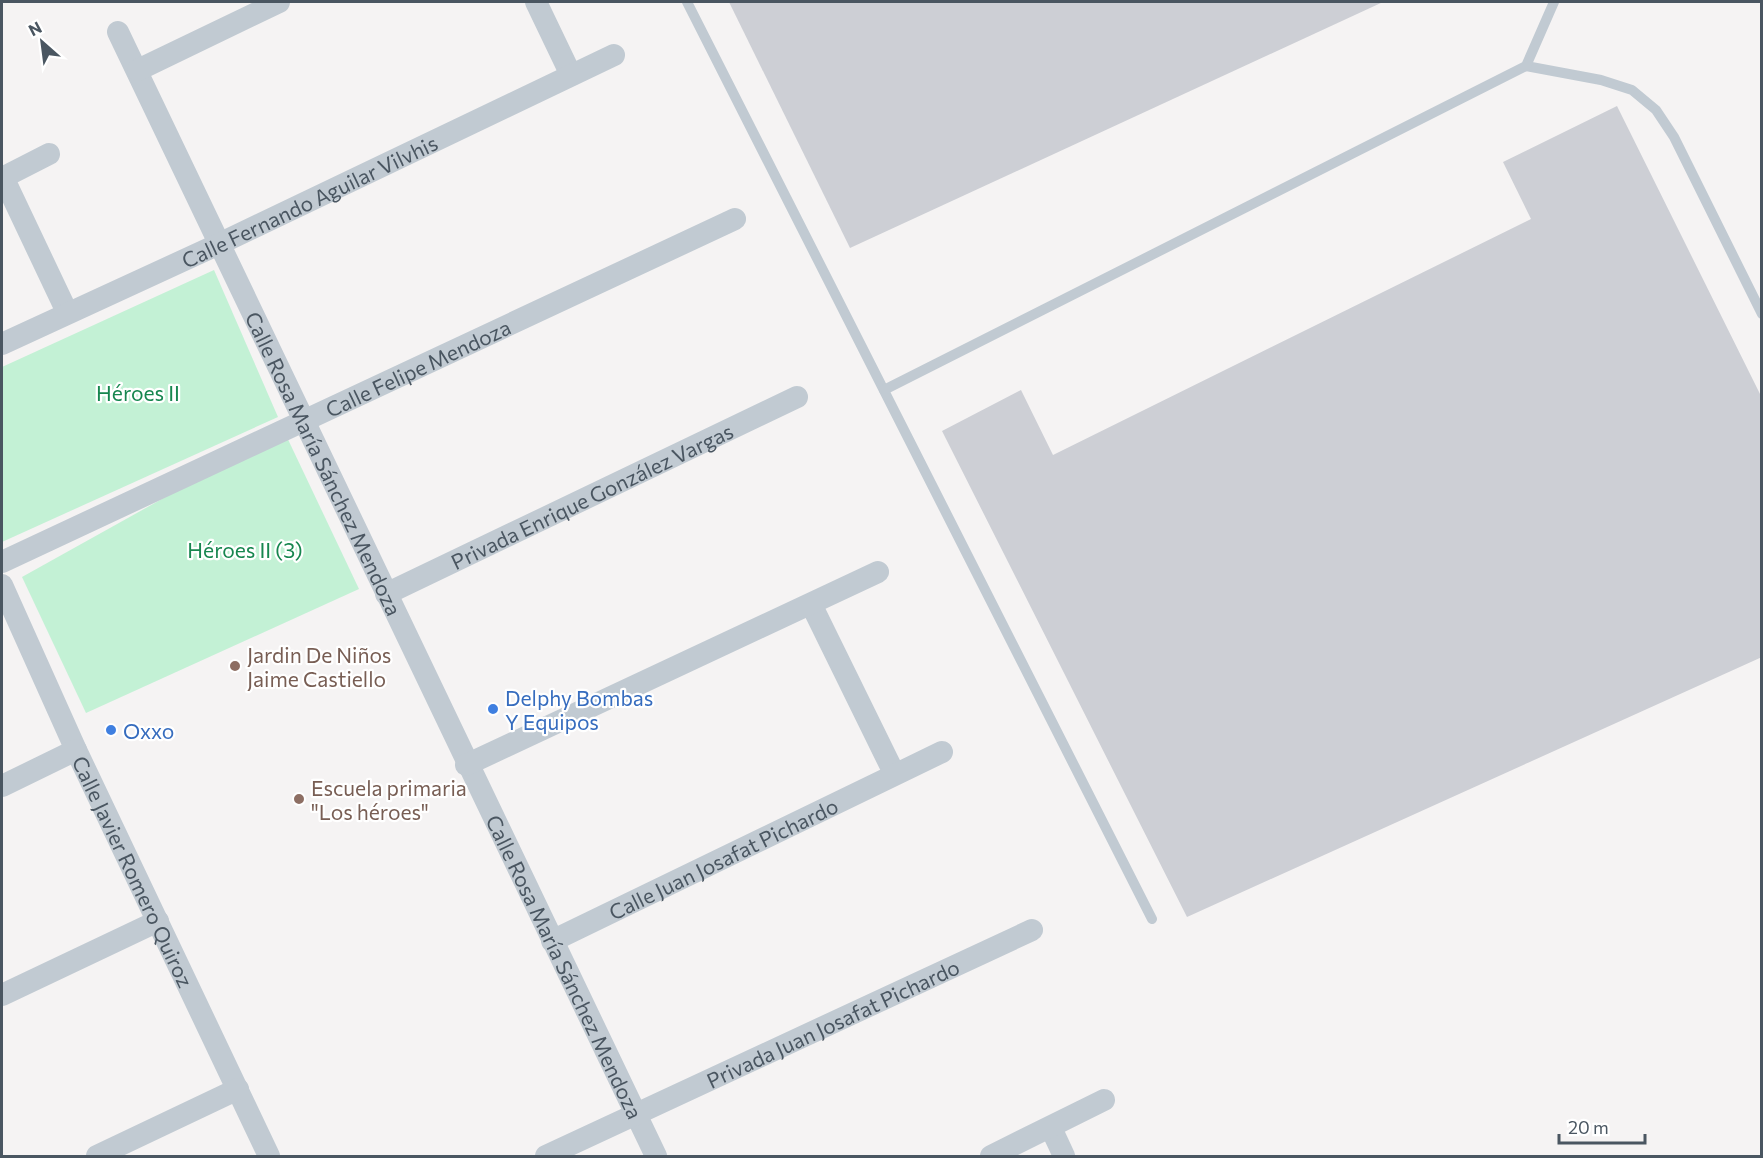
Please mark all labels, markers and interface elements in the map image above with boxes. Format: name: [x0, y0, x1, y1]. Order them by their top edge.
north arrow: [12, 12, 72, 72]
text: N: [25, 17, 44, 40]
street label: Calle Fernando Aguilar Vilvhis: [177, 129, 441, 272]
street label: Calle Rosa María Sánchez Mendoza: [241, 307, 408, 619]
street label: Calle Felipe Mendoza: [321, 313, 514, 421]
park label: Héroes II: [96, 380, 180, 405]
street label: Privada Enrique González Vargas: [446, 417, 737, 574]
park label: Héroes II (3): [187, 537, 303, 562]
place label: Jardin De Niños Jaime Castiello: [247, 642, 391, 691]
marker: Jardin De Niños Jaime Castiello: [228, 659, 242, 673]
place label: Delphy Bombas Y Equipos: [505, 685, 653, 734]
marker: Delphy Bombas Y Equipos: [486, 702, 500, 716]
place label: Oxxo: [123, 718, 174, 743]
marker: Oxxo: [104, 723, 118, 737]
street label: Calle Javier Romero Quiroz: [68, 752, 199, 991]
place label: Escuela primaria "Los héroes": [311, 775, 467, 824]
marker: Escuela primaria "Los héroes": [292, 792, 306, 806]
street label: Calle Juan Josafat Pichardo: [604, 792, 842, 924]
street label: Calle Rosa María Sánchez Mendoza: [482, 811, 649, 1122]
street label: Privada Juan Josafat Pichardo: [702, 953, 963, 1092]
scale bar: [1559, 1107, 1644, 1145]
text: 20 m: [1568, 1116, 1609, 1138]

